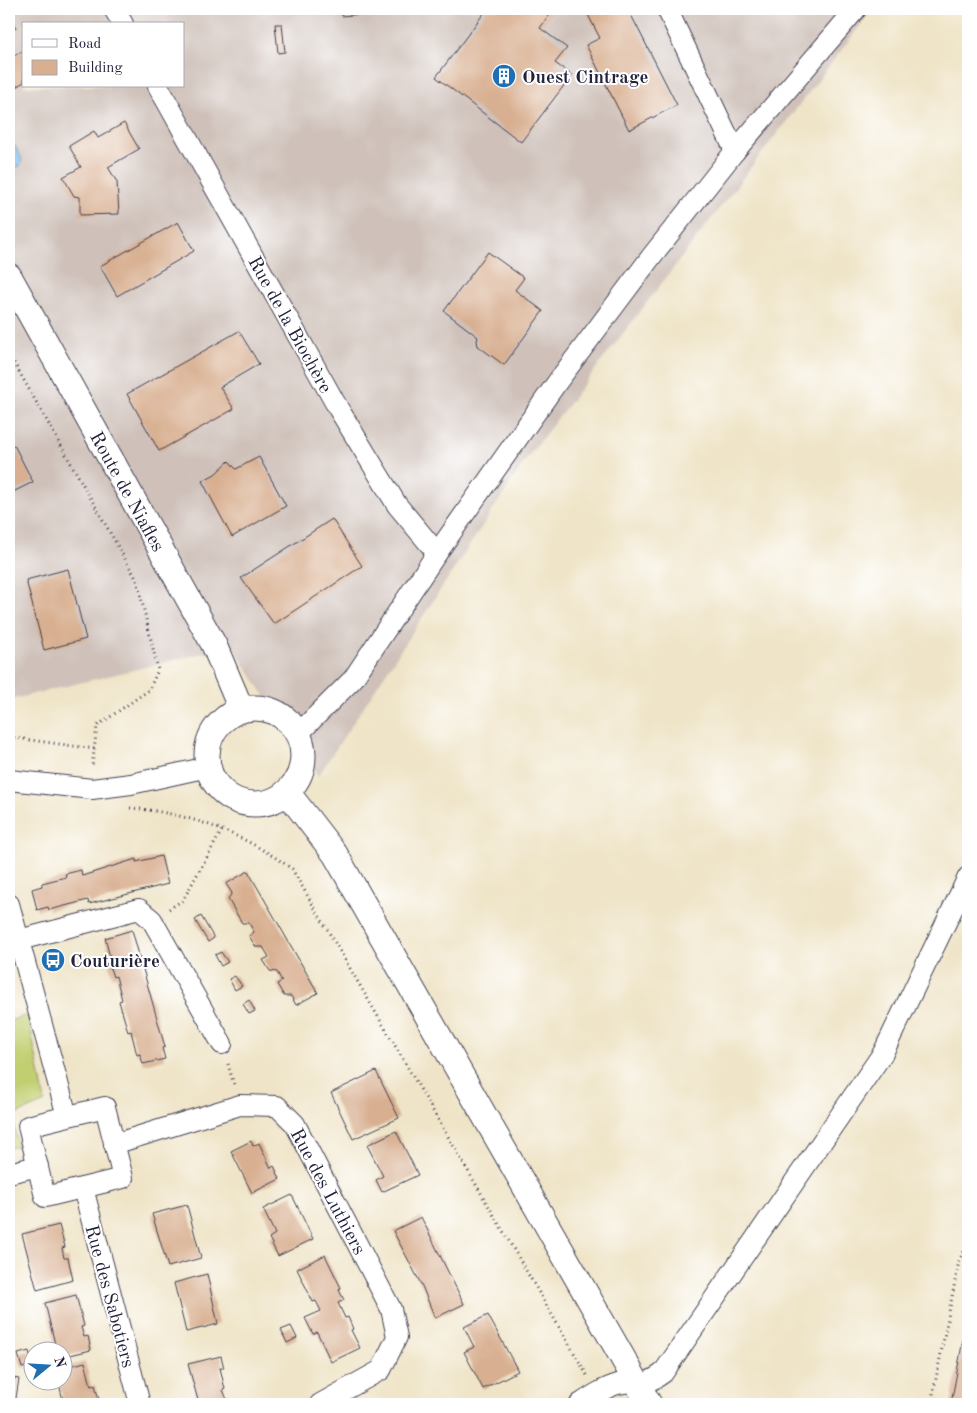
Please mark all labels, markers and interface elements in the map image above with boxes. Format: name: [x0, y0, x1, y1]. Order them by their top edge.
legend: [22, 22, 185, 88]
text: Road: [68, 37, 102, 52]
text: Building: [68, 61, 123, 76]
building icon: Ouest Cintrage: [491, 63, 517, 89]
place label: Ouest Cintrage: [522, 69, 648, 88]
street label: Rue de la Biochère: [243, 254, 334, 397]
street label: Route de Niafles: [85, 429, 167, 555]
bus stop icon: Couturière: [40, 947, 66, 973]
place label: Couturière: [70, 953, 160, 972]
street label: Rue des Luthiers: [286, 1126, 368, 1258]
street label: Rue des Sabotiers: [80, 1223, 137, 1370]
north arrow: [22, 1340, 72, 1390]
text: N: [51, 1355, 68, 1370]

